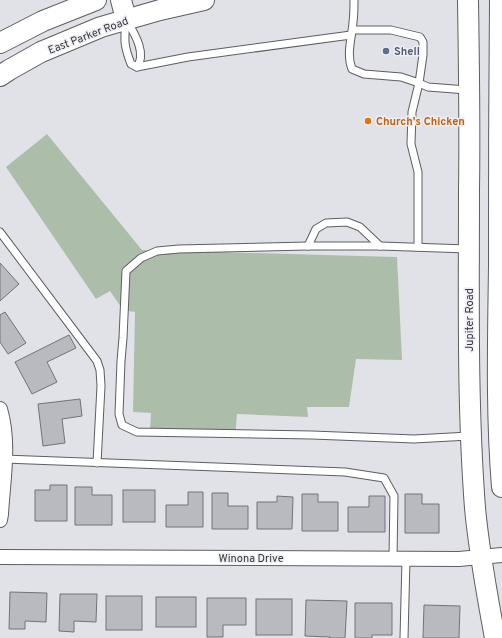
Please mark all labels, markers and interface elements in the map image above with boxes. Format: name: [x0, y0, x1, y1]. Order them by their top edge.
street label: East Parker Road: [46, 14, 130, 58]
place label: Shell: [394, 45, 420, 59]
marker: Shell: [381, 46, 391, 56]
place label: Church's Chicken: [376, 115, 465, 129]
marker: Church's Chicken: [363, 116, 373, 126]
street label: Jupiter Road: [463, 288, 477, 352]
street label: Winona Drive: [218, 552, 284, 566]

